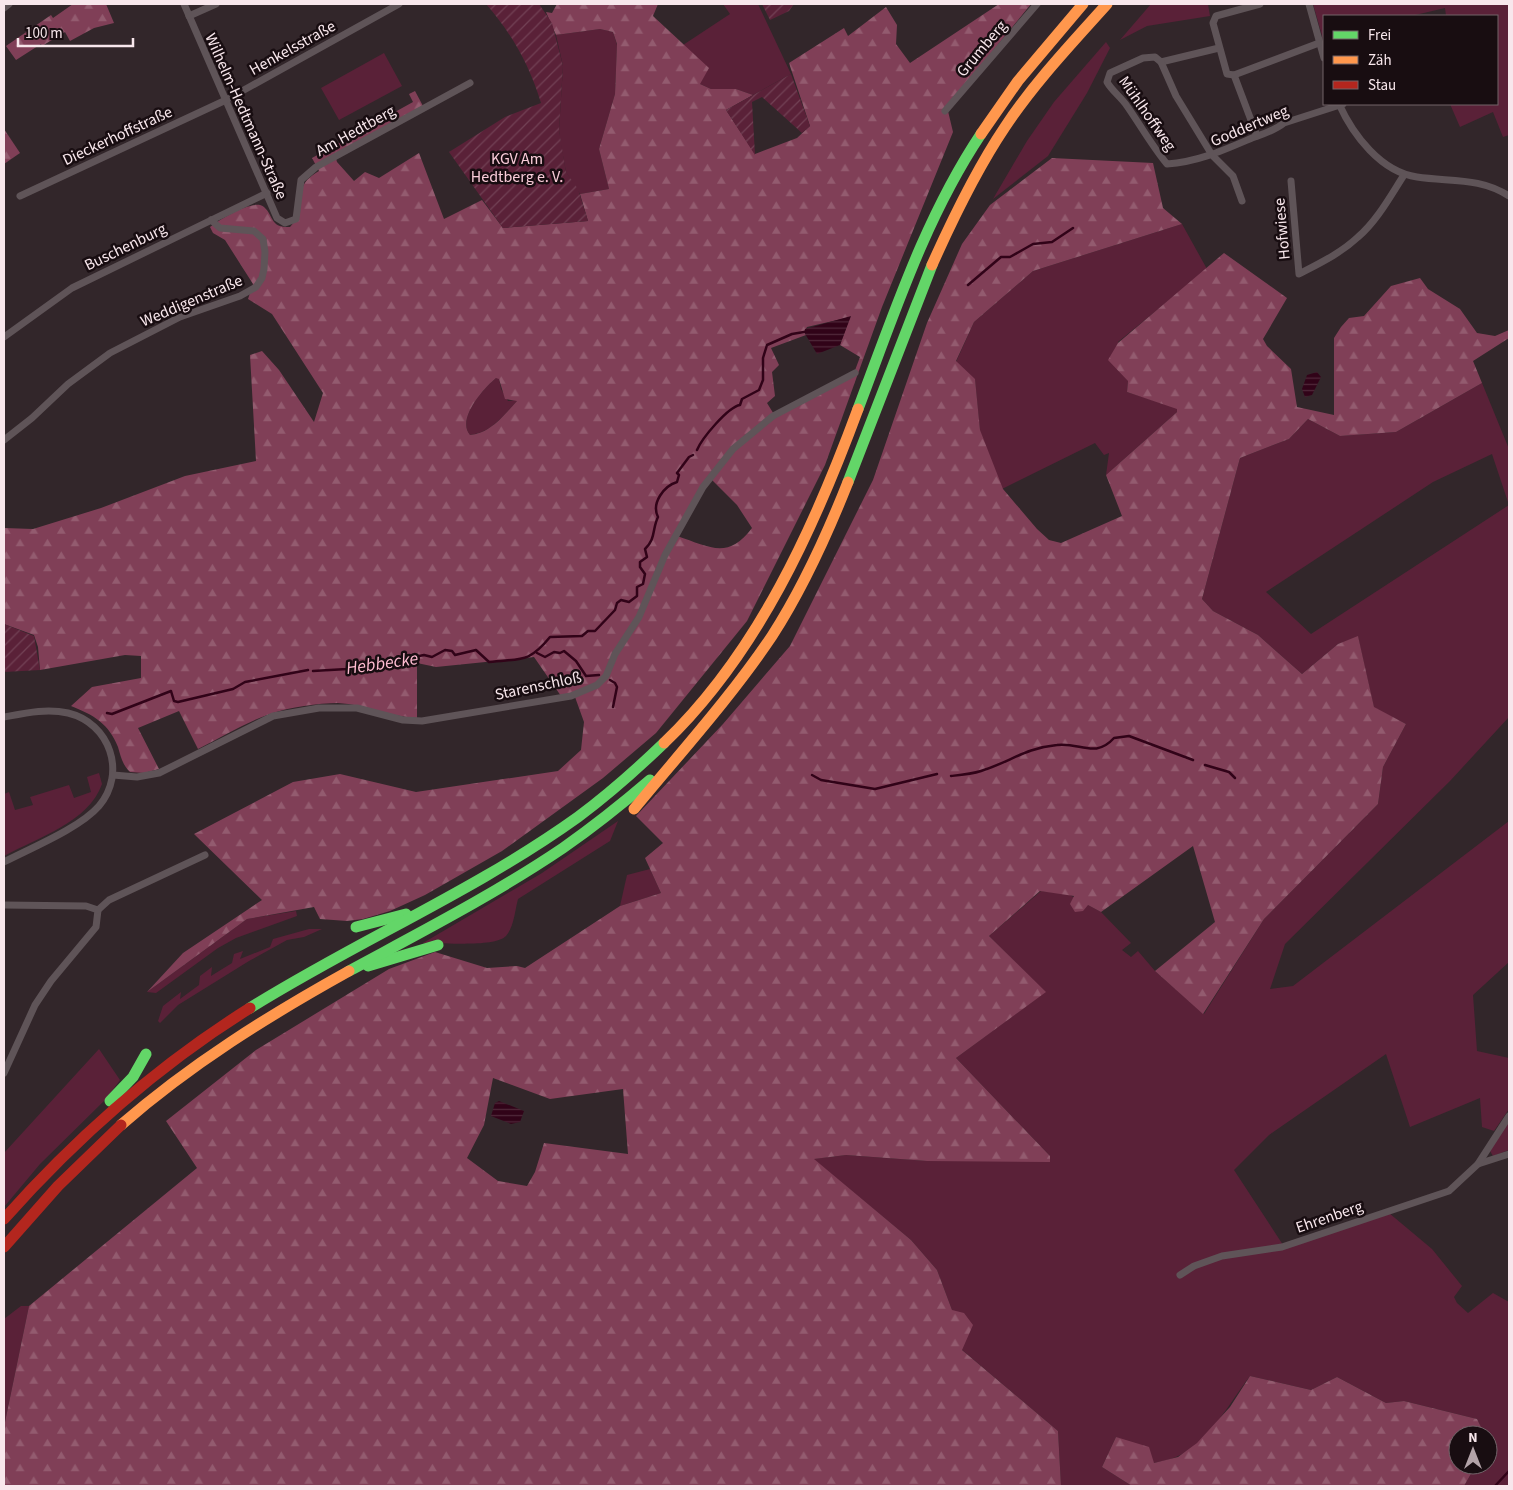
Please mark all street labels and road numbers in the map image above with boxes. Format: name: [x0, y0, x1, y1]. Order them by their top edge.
street label: Henkelsstraße: [245, 15, 340, 81]
street label: Grumberg: [952, 16, 1012, 82]
street label: Wilhelm-Hedtmann-Straße: [199, 30, 293, 203]
street label: Mühlhoffweg: [1113, 72, 1181, 156]
street label: Am Hedtberg: [312, 100, 399, 162]
street label: Goddertweg: [1207, 100, 1292, 152]
street label: Dieckerhoffstraße: [59, 101, 176, 171]
street label: Hofwiese: [1268, 197, 1296, 261]
street label: Buschenburg: [81, 218, 170, 276]
street label: Weddigenstraße: [137, 269, 246, 332]
street label: Starenschloß: [493, 666, 584, 706]
street label: Ehrenberg: [1293, 1195, 1366, 1239]

